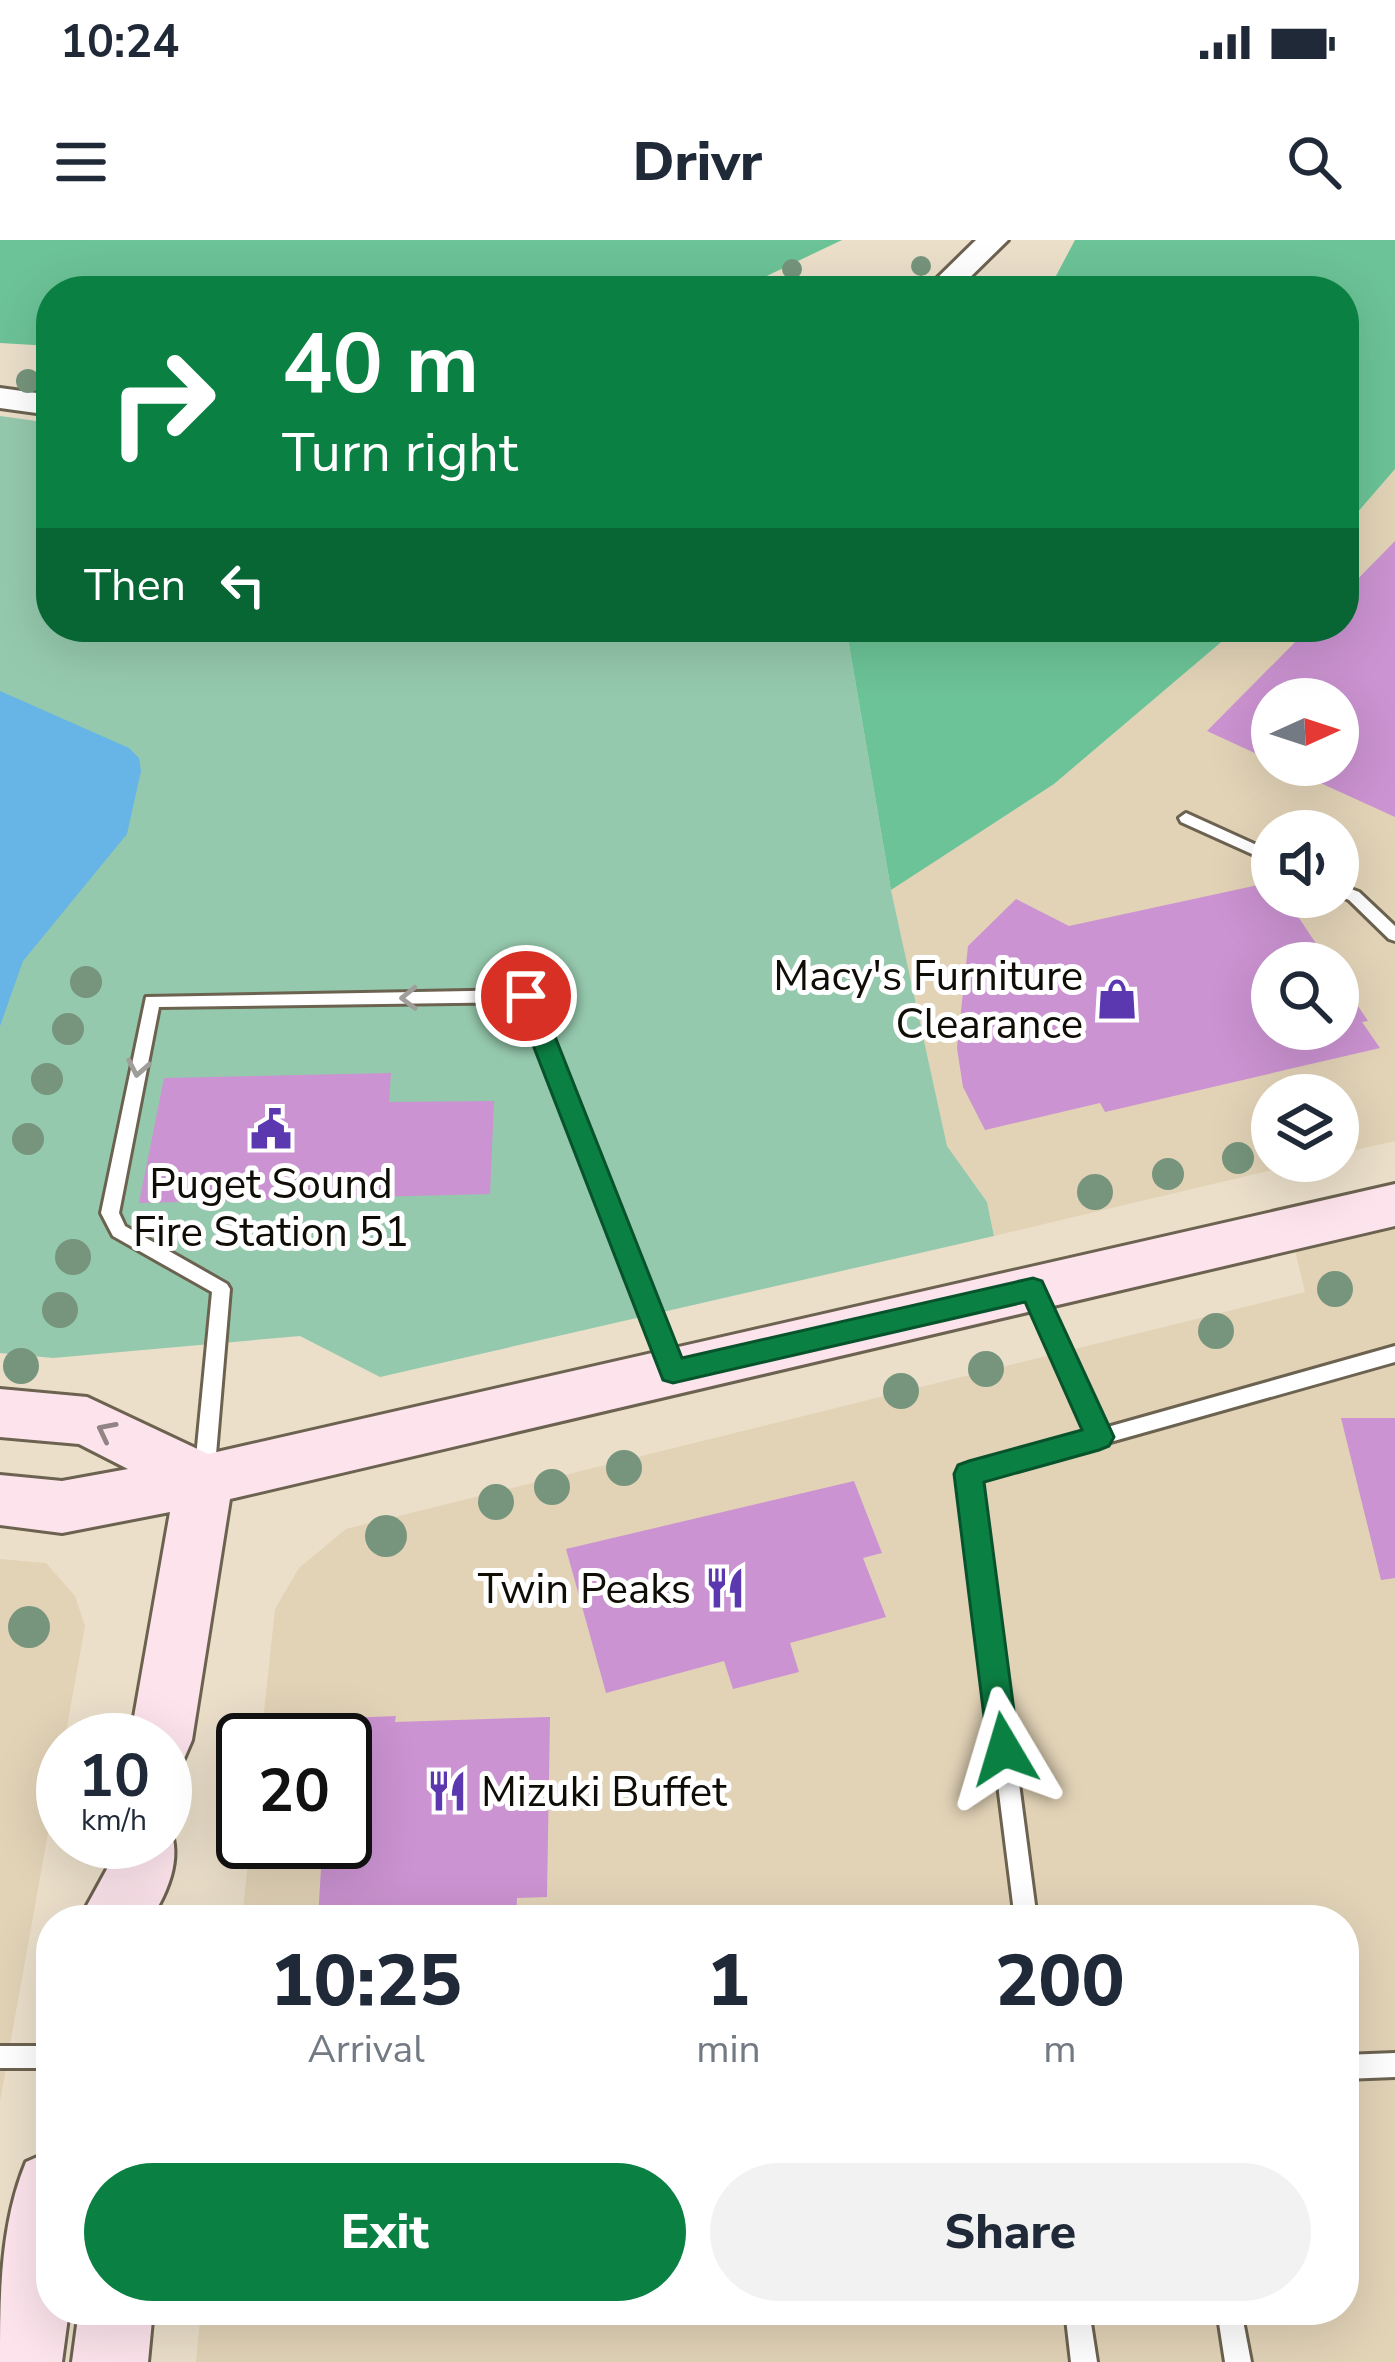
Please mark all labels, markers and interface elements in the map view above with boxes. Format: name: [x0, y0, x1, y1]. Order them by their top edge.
text: 10:24: [60, 12, 179, 73]
text: Drivr: [633, 125, 762, 199]
icon: menu: [48, 129, 114, 195]
icon: search: [1281, 129, 1347, 195]
text: 40 m: [282, 307, 479, 422]
icon: right: [84, 324, 240, 480]
text: Turn right: [282, 416, 518, 490]
icon: left: [210, 552, 276, 618]
text: Then: [84, 555, 186, 616]
north arrow: [1251, 678, 1359, 786]
map controls: [1251, 678, 1359, 1182]
button: sound: [1251, 810, 1359, 918]
button: search: [1251, 942, 1359, 1050]
pin: [475, 945, 577, 1047]
place label: Macy's Furniture Clearance: [773, 948, 1083, 1053]
icon: arrive: [493, 963, 559, 1029]
shop icon: Macy's Furniture Clearance: [1094, 976, 1140, 1022]
one-way arrow: [399, 985, 417, 1011]
one-way arrow: [127, 1058, 152, 1078]
button: layers: [1251, 1074, 1359, 1182]
public building icon: Puget Sound Fire Station 51: [248, 1106, 294, 1152]
place label: Puget Sound Fire Station 51: [133, 1156, 409, 1261]
one-way arrow: [97, 1422, 119, 1445]
place label: Twin Peaks: [478, 1561, 691, 1618]
restaurant icon: Twin Peaks: [702, 1565, 748, 1611]
position arrow: [941, 1686, 1067, 1812]
speed limit sign: 20: [216, 1713, 372, 1869]
text: 10: [78, 1735, 150, 1817]
place label: Mizuki Buffet: [481, 1764, 727, 1821]
restaurant icon: Mizuki Buffet: [424, 1768, 470, 1814]
text: km/h: [81, 1800, 147, 1841]
text: 10:25: [270, 1932, 462, 2030]
text: 1: [707, 1932, 750, 2030]
text: 200: [995, 1932, 1125, 2030]
text: Arrival: [307, 2023, 425, 2076]
text: min: [696, 2023, 761, 2076]
text: m: [1043, 2023, 1077, 2076]
button: Exit: [84, 2163, 686, 2301]
button: Share: [710, 2163, 1311, 2301]

